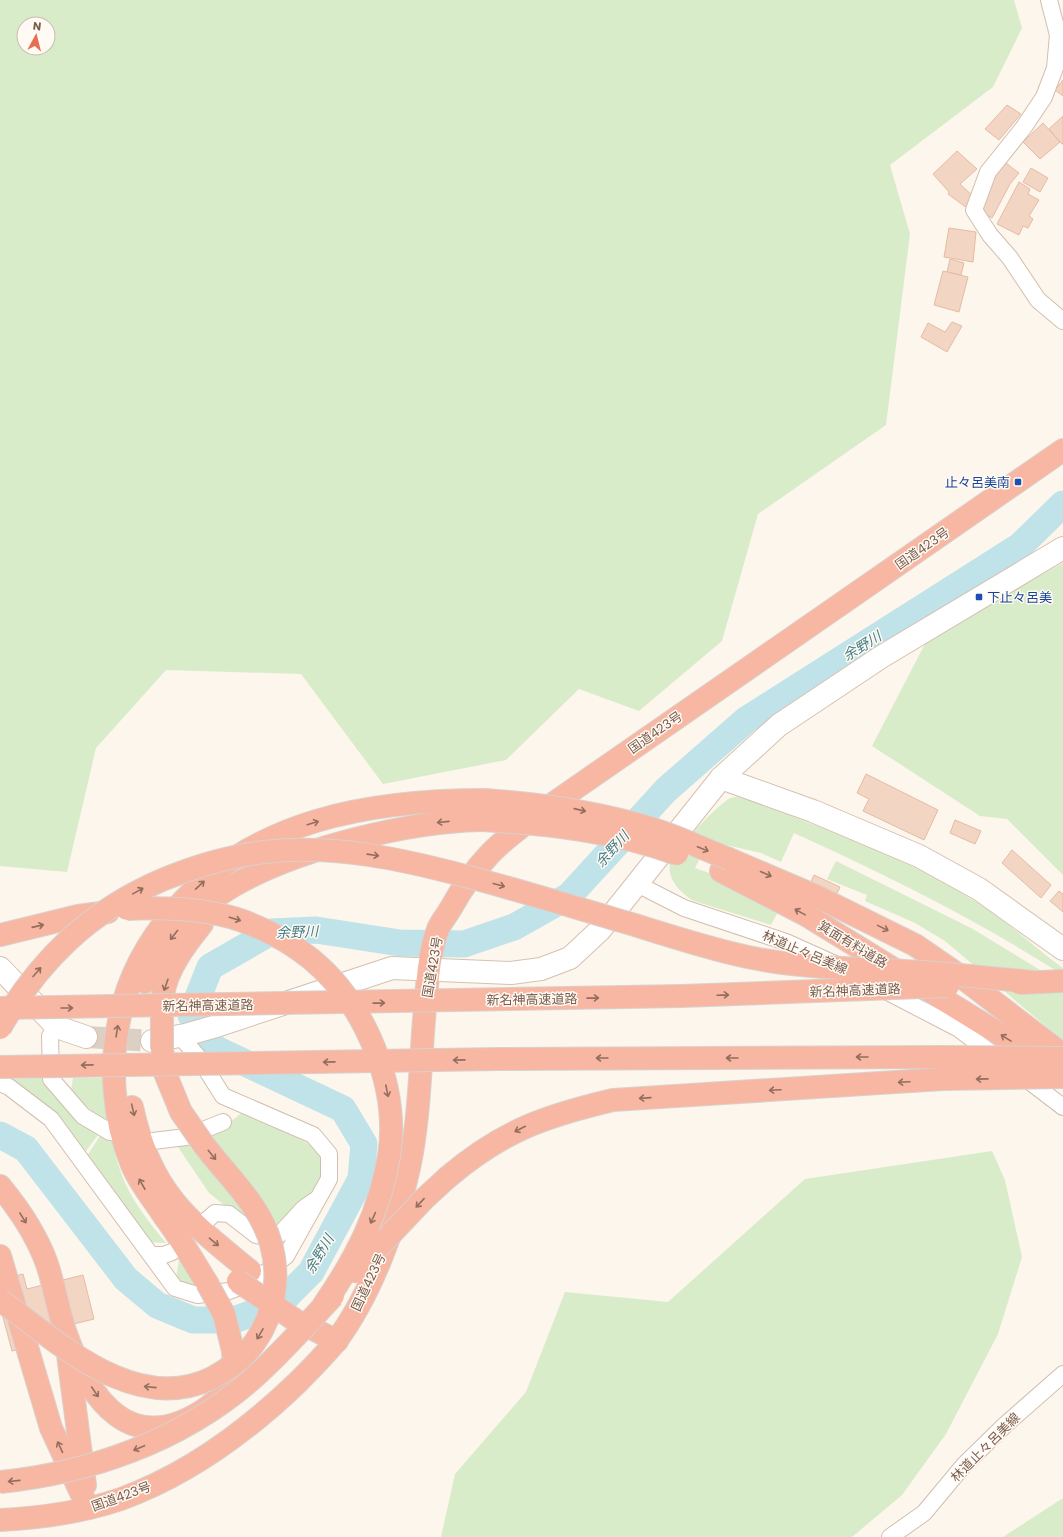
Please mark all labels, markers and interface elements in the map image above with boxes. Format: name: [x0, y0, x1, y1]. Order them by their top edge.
north arrow: [16, 16, 56, 56]
text: N: [32, 18, 42, 35]
place label: 止々呂美南: [945, 473, 1010, 492]
marker: 止々呂美南: [1013, 477, 1023, 487]
street label: 国道423号: [891, 523, 953, 574]
place label: 下止々呂美: [987, 588, 1052, 607]
marker: 下止々呂美: [974, 592, 984, 602]
water label: 余野川: [839, 625, 887, 666]
street label: 国道423号: [624, 707, 686, 758]
one-way arrow: [573, 807, 586, 815]
one-way arrow: [437, 818, 450, 825]
one-way arrow: [306, 819, 319, 826]
water label: 余野川: [591, 825, 635, 871]
one-way arrow: [697, 845, 709, 853]
one-way arrow: [366, 851, 379, 859]
one-way arrow: [759, 871, 771, 878]
one-way arrow: [195, 880, 205, 889]
one-way arrow: [492, 882, 505, 889]
one-way arrow: [132, 887, 144, 895]
one-way arrow: [794, 907, 806, 915]
one-way arrow: [228, 916, 241, 923]
street label: 箕面有料道路: [814, 916, 891, 973]
one-way arrow: [31, 921, 44, 929]
water label: 余野川: [276, 921, 320, 943]
one-way arrow: [877, 925, 889, 932]
street label: 林道止々呂美線: [759, 926, 850, 979]
one-way arrow: [170, 930, 179, 941]
street label: 国道423号: [418, 935, 447, 999]
one-way arrow: [32, 967, 42, 977]
one-way arrow: [162, 979, 169, 992]
street label: 新名神高速道路: [809, 979, 901, 1002]
street label: 新名神高速道路: [486, 989, 578, 1010]
one-way arrow: [716, 991, 729, 999]
one-way arrow: [586, 994, 599, 1002]
street label: 新名神高速道路: [162, 995, 254, 1016]
one-way arrow: [372, 999, 385, 1006]
one-way arrow: [60, 1004, 73, 1012]
one-way arrow: [113, 1025, 121, 1038]
one-way arrow: [1000, 1033, 1012, 1041]
one-way arrow: [856, 1053, 869, 1061]
one-way arrow: [726, 1054, 739, 1062]
one-way arrow: [596, 1055, 609, 1062]
one-way arrow: [453, 1056, 466, 1064]
one-way arrow: [323, 1058, 336, 1066]
one-way arrow: [81, 1061, 94, 1069]
one-way arrow: [976, 1075, 989, 1083]
one-way arrow: [898, 1078, 911, 1085]
one-way arrow: [384, 1084, 392, 1097]
one-way arrow: [769, 1086, 782, 1093]
one-way arrow: [639, 1094, 652, 1101]
one-way arrow: [129, 1104, 137, 1117]
one-way arrow: [514, 1126, 526, 1133]
one-way arrow: [208, 1150, 217, 1161]
one-way arrow: [138, 1178, 146, 1190]
one-way arrow: [415, 1198, 424, 1208]
one-way arrow: [19, 1212, 27, 1224]
one-way arrow: [369, 1212, 376, 1224]
water label: 余野川: [300, 1229, 339, 1277]
one-way arrow: [208, 1237, 219, 1246]
street label: 国道423号: [347, 1250, 390, 1314]
one-way arrow: [256, 1327, 264, 1339]
one-way arrow: [144, 1384, 157, 1391]
one-way arrow: [91, 1386, 99, 1397]
street label: 林道止々呂美線: [946, 1408, 1024, 1486]
one-way arrow: [56, 1442, 63, 1454]
one-way arrow: [133, 1444, 145, 1452]
one-way arrow: [8, 1477, 21, 1485]
street label: 国道423号: [89, 1477, 154, 1516]

